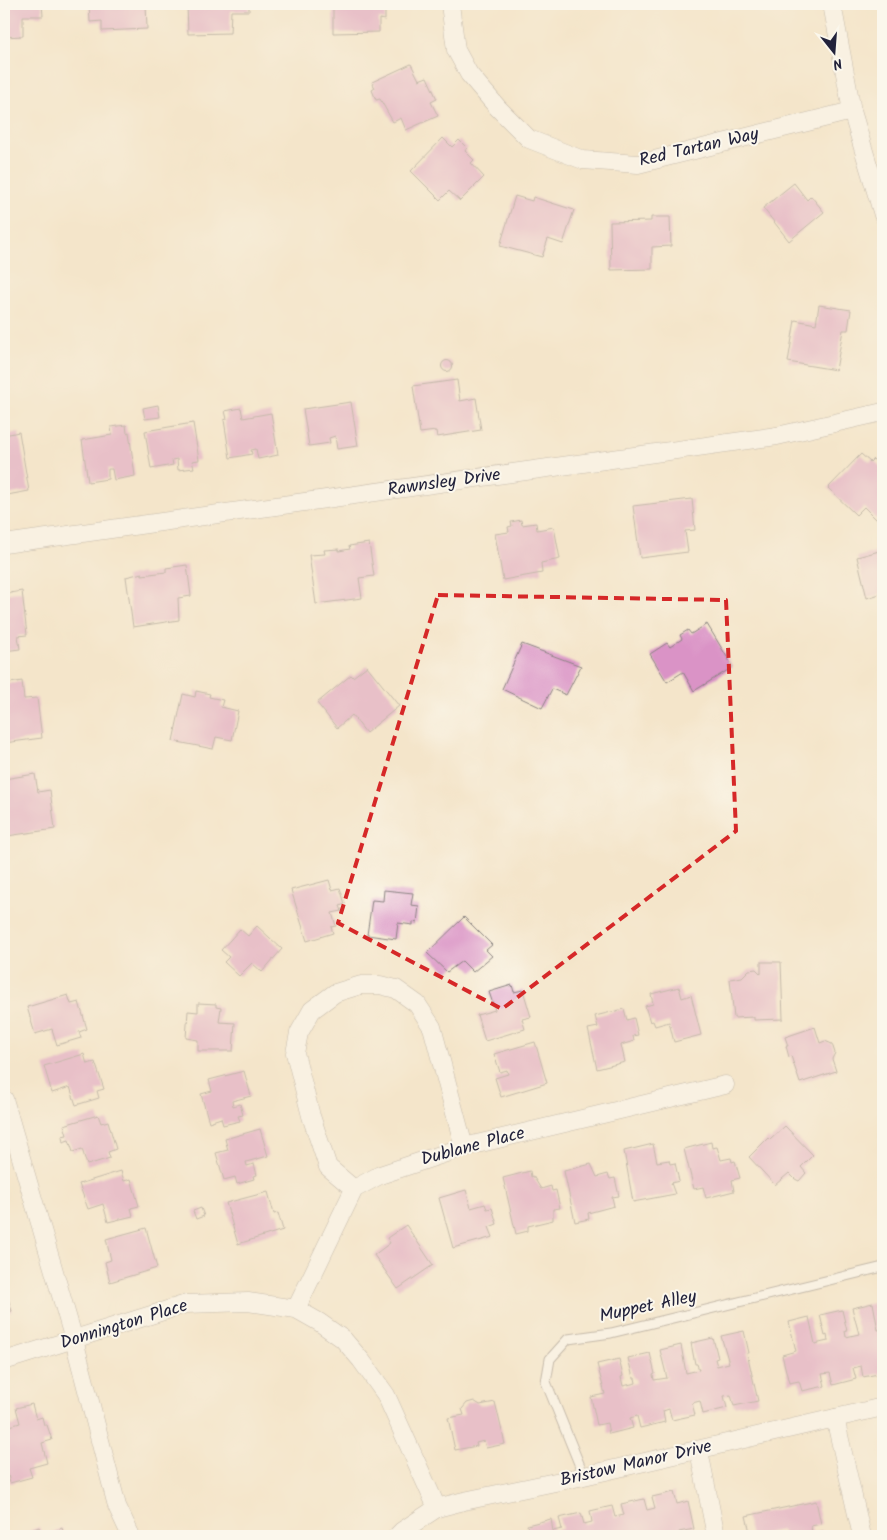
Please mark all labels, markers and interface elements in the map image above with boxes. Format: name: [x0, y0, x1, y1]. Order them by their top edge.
north arrow: [810, 28, 860, 78]
text: N: [830, 52, 845, 75]
street label: Red Tartan Way: [636, 120, 762, 176]
street label: Rawnsley Drive: [386, 461, 502, 505]
street label: Dublane Place: [418, 1119, 528, 1175]
street label: Muppet Alley: [597, 1282, 700, 1331]
street label: Donnington Place: [57, 1292, 191, 1358]
street label: Bristow Manor Drive: [557, 1432, 715, 1496]

